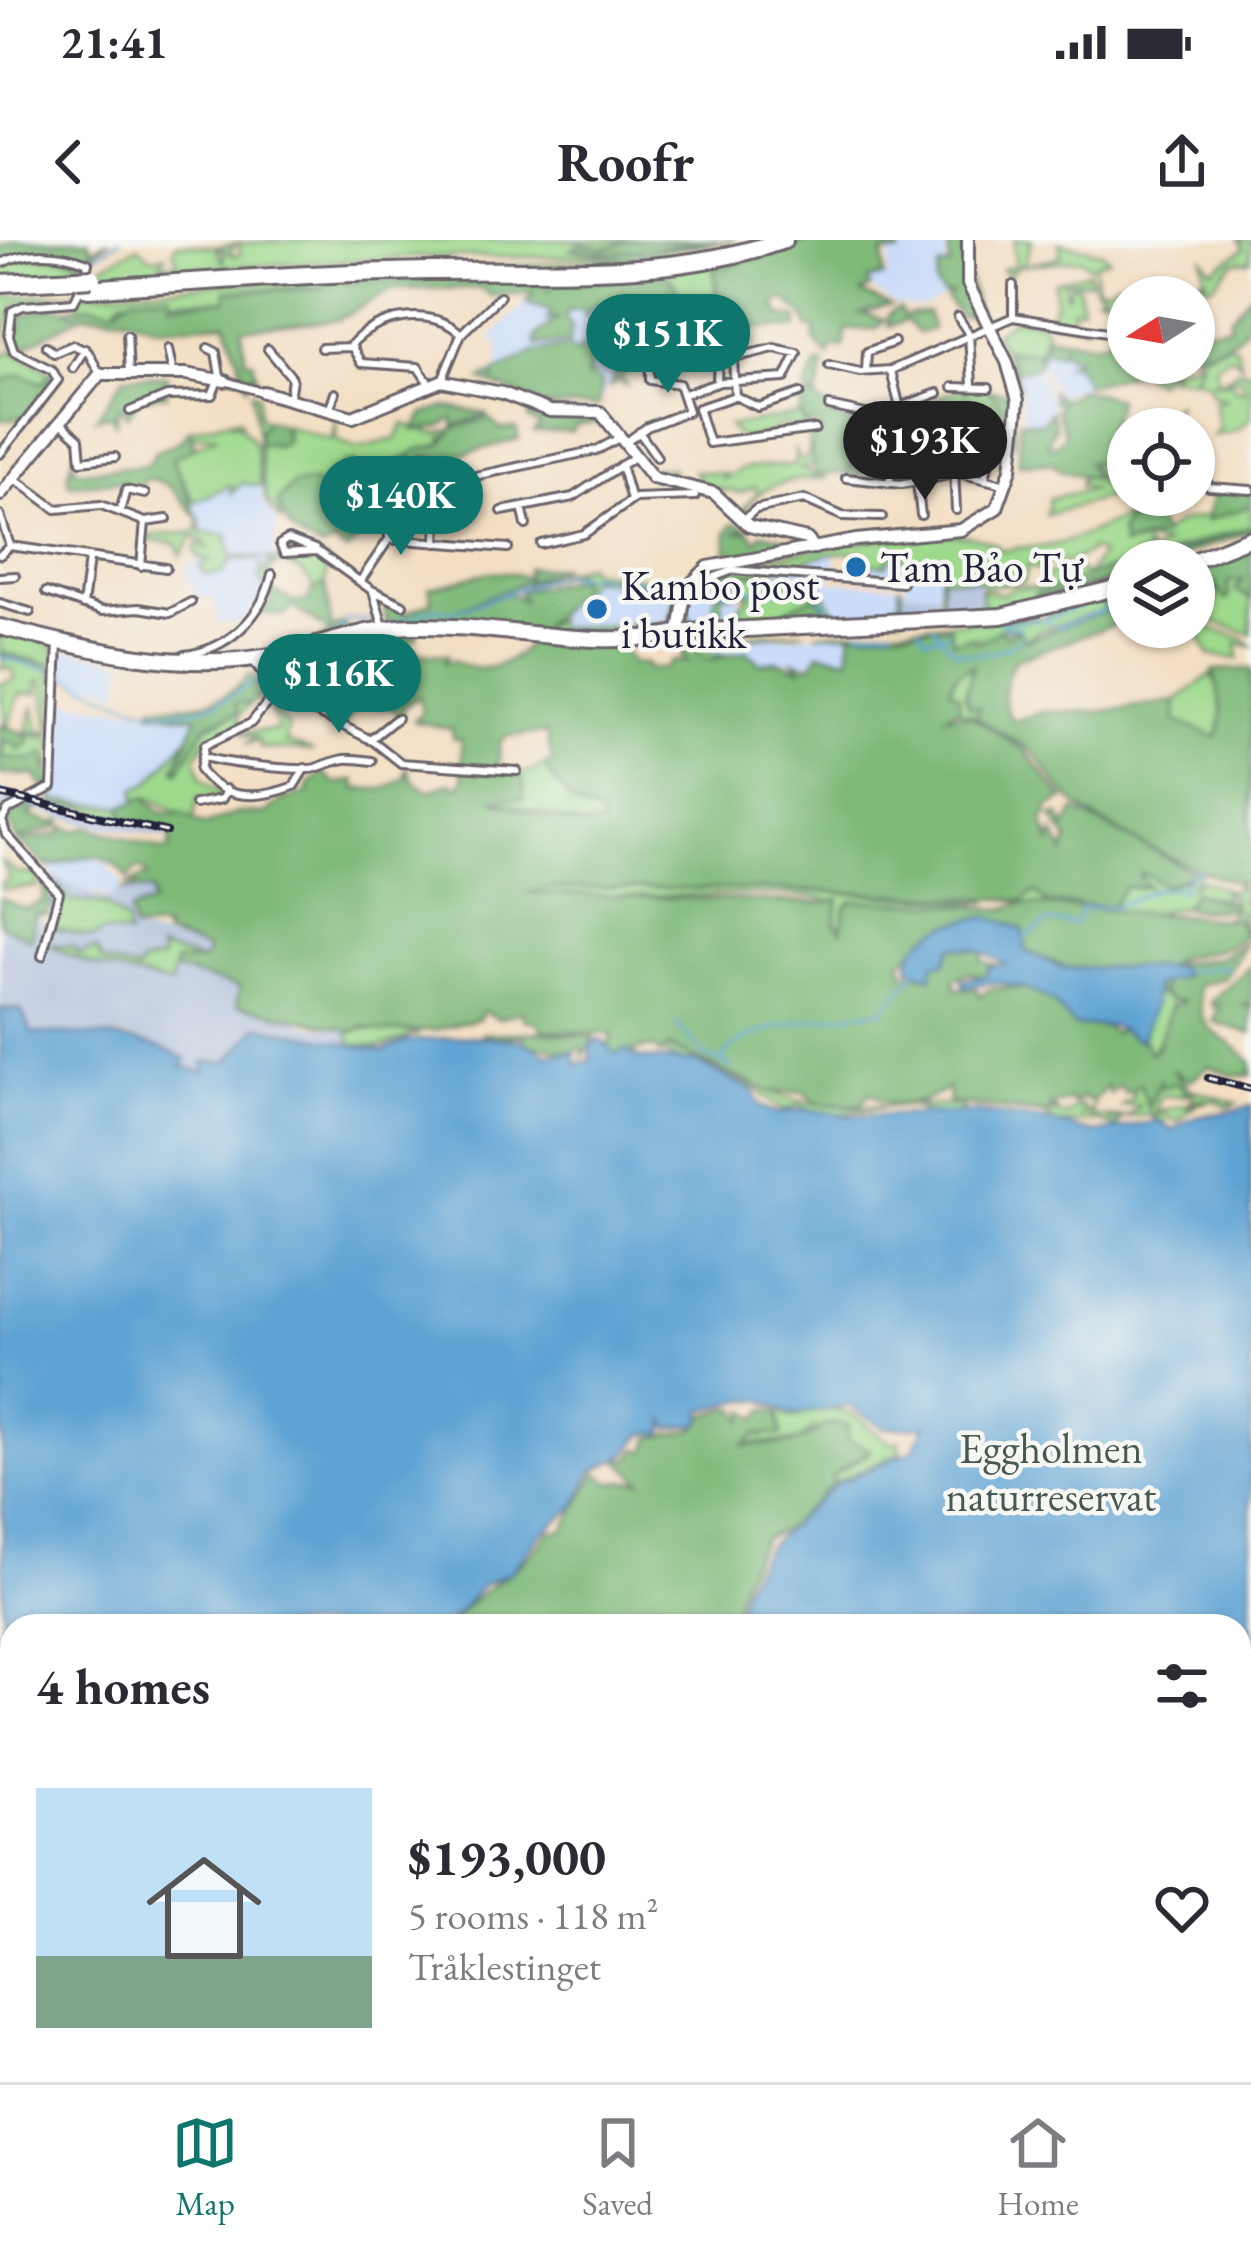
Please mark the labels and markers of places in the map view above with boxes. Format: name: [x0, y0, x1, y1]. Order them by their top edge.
pin: $151K: [584, 294, 752, 396]
pin: $193K: [841, 401, 1009, 503]
pin: $140K: [317, 456, 485, 558]
place label: Tam Bảo Tự: [880, 540, 1084, 595]
marker: Tam Bảo Tự: [843, 554, 869, 580]
place label: Kambo post i butikk: [621, 558, 819, 661]
marker: Kambo post i butikk: [584, 596, 610, 622]
pin: $116K: [255, 634, 423, 736]

